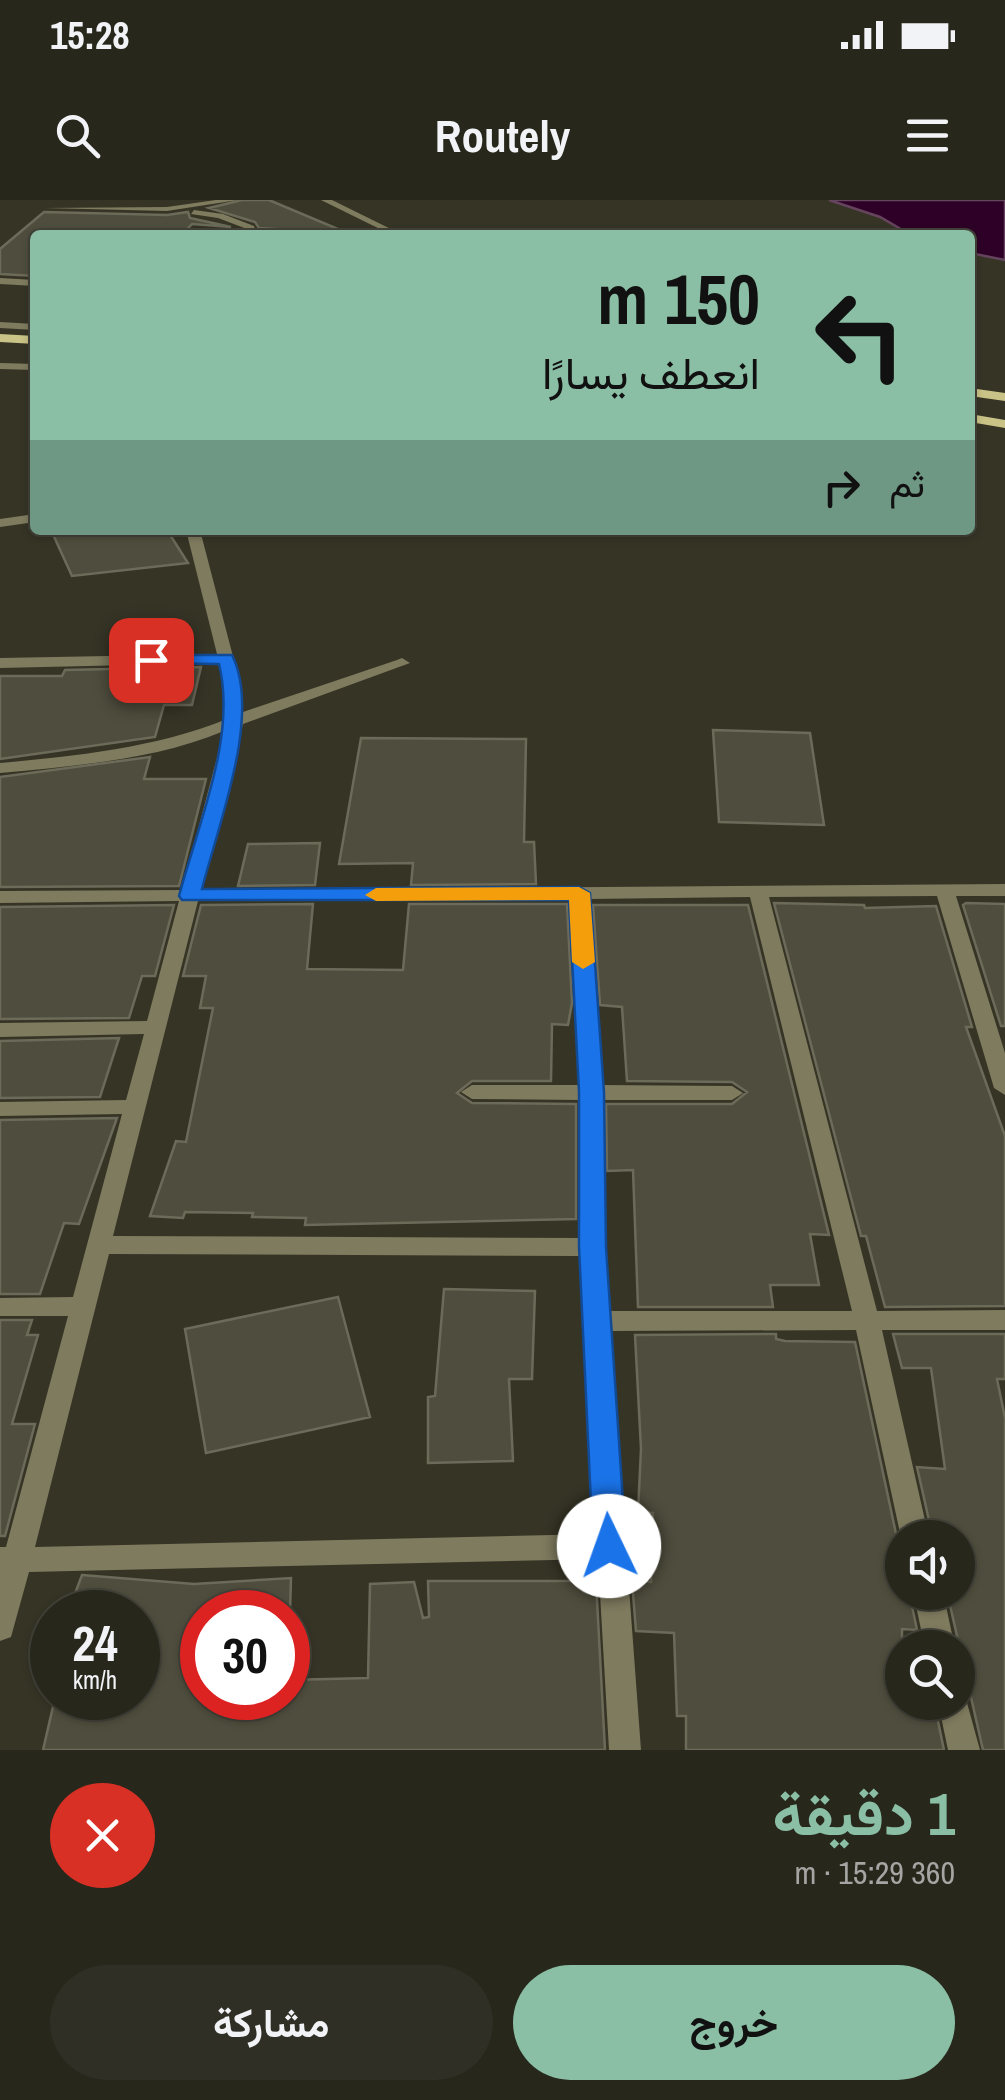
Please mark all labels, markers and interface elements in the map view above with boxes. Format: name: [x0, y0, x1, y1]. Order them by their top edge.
text: 15:28: [50, 10, 130, 61]
text: Routely: [435, 105, 570, 166]
icon: search: [50, 108, 105, 163]
icon: menu: [900, 108, 955, 163]
text: 150 m: [597, 252, 760, 346]
icon: left: [795, 270, 925, 400]
text: انعطف يسارًا: [542, 342, 760, 403]
text: ثم: [889, 458, 925, 509]
icon: right: [814, 460, 869, 515]
pin: [109, 618, 194, 703]
icon: arrive: [124, 633, 179, 688]
position arrow: [557, 1494, 661, 1598]
map controls: [885, 1520, 975, 1720]
button: sound: [885, 1520, 975, 1610]
speed limit sign: 30: [180, 1590, 310, 1720]
text: 24: [72, 1609, 118, 1677]
button: search: [885, 1630, 975, 1720]
text: km/h: [73, 1663, 117, 1697]
text: 1 دقيقة: [772, 1773, 955, 1854]
button: close: [50, 1783, 155, 1888]
text: 360 m · 15:29: [795, 1851, 955, 1894]
button: مشاركة: [50, 1965, 493, 2080]
button: خروج: [513, 1965, 955, 2080]

